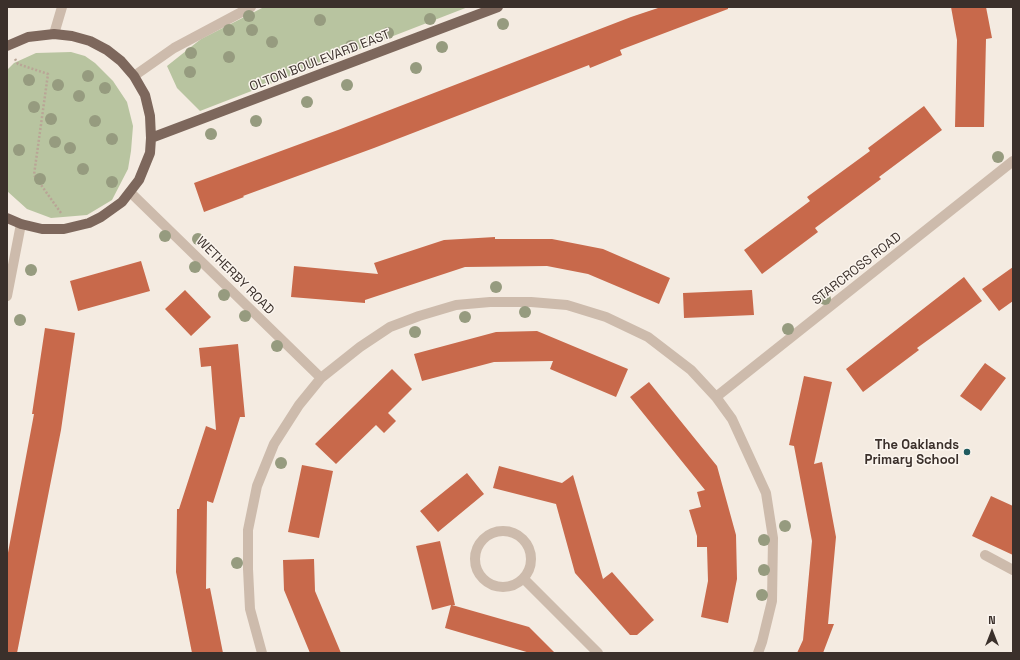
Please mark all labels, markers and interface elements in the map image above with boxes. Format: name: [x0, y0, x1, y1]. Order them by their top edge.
street label: OLTON BOULEVARD EAST: [247, 27, 393, 95]
street label: STARCROSS ROAD: [809, 229, 905, 309]
street label: WETHERBY ROAD: [193, 234, 277, 318]
place label: The Oaklands Primary School: [865, 437, 959, 468]
marker: The Oaklands Primary School: [962, 447, 972, 457]
north arrow: [972, 612, 1012, 652]
text: N: [988, 613, 996, 627]

